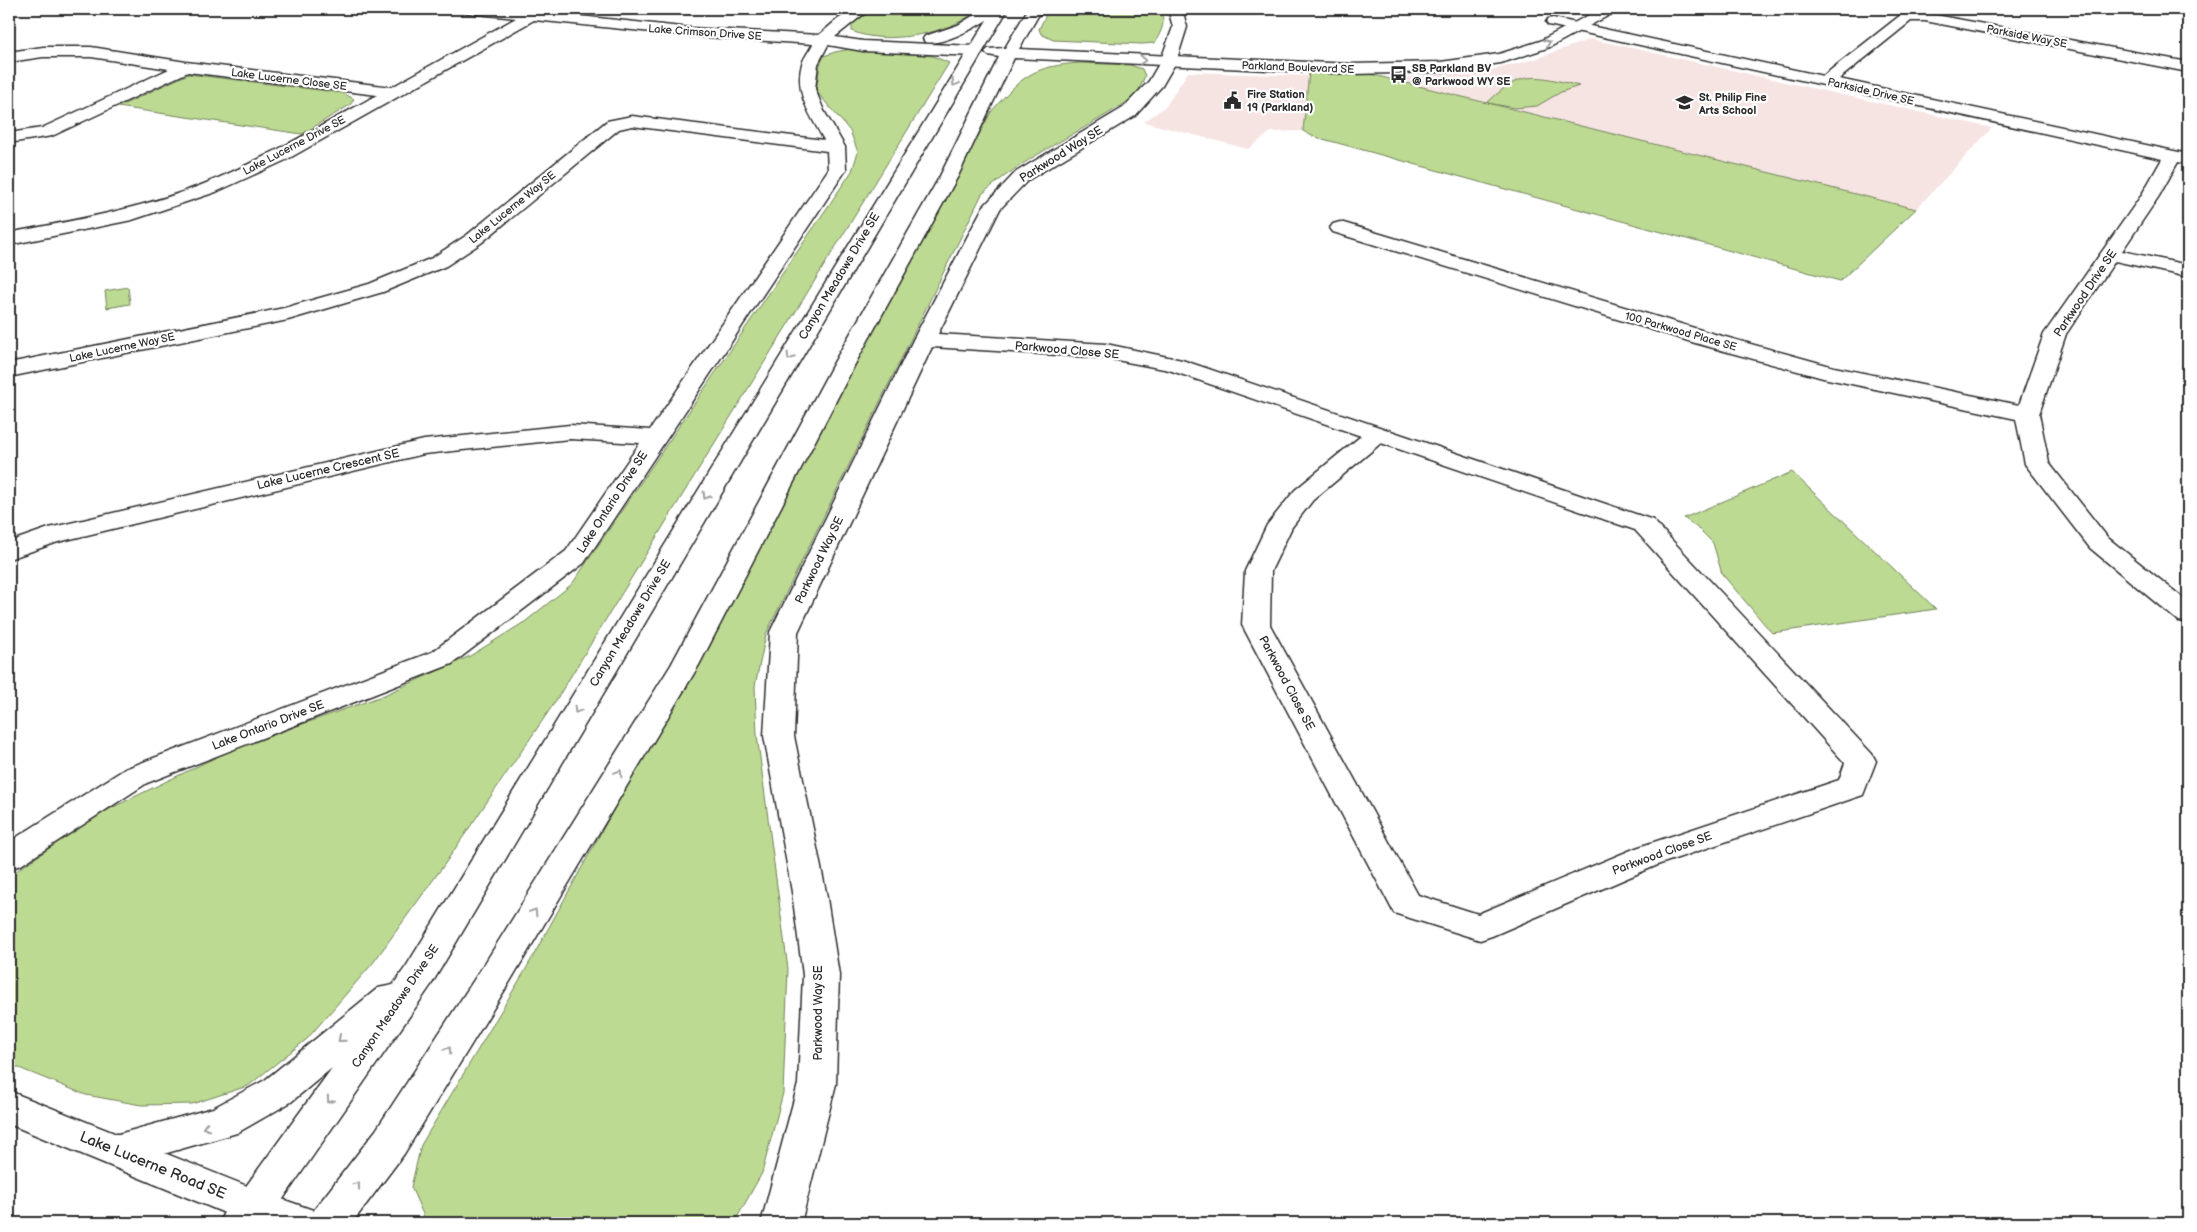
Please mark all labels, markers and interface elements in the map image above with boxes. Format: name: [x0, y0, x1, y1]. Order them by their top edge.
street label: Lake Crimson Drive SE: [648, 22, 762, 43]
street label: Parkside Way SE: [1985, 22, 2068, 51]
one-way arrow: [1542, 38, 1551, 49]
one-way arrow: [1139, 54, 1147, 65]
street label: Parkland Boulevard SE: [1241, 59, 1355, 76]
place label: SB Parkland BV @ Parkwood WY SE: [1412, 62, 1510, 88]
bus stop icon: SB Parkland BV @ Parkwood WY SE: [1388, 64, 1408, 84]
street label: Lake Lucerne Close SE: [230, 66, 348, 93]
street label: Parkside Drive SE: [1826, 75, 1915, 108]
one-way arrow: [951, 77, 961, 86]
place label: Fire Station 19 (Parkland): [1247, 88, 1313, 114]
public building icon: Fire Station 19 (Parkland): [1223, 90, 1243, 110]
place label: St. Philip Fine Arts School: [1698, 91, 1767, 117]
school or university icon: St. Philip Fine Arts School: [1675, 93, 1695, 113]
street label: Lake Lucerne Drive SE: [241, 113, 348, 178]
street label: Parkwood Way SE: [1017, 123, 1106, 186]
street label: Lake Lucerne Way SE: [466, 169, 558, 246]
street label: Canyon Meadows Drive SE: [796, 210, 883, 342]
street label: Parkwood Drive SE: [2051, 247, 2120, 340]
street label: 100 Parkwood Place SE: [1623, 309, 1738, 354]
street label: Lake Lucerne Way SE: [68, 330, 176, 365]
street label: Parkwood Close SE: [1014, 338, 1120, 363]
one-way arrow: [786, 351, 796, 360]
street label: Lake Lucerne Crescent SE: [255, 446, 401, 493]
street label: Lake Ontario Drive SE: [574, 448, 651, 556]
one-way arrow: [702, 490, 712, 499]
street label: Parkwood Way SE: [792, 514, 847, 606]
street label: Canyon Meadows Drive SE: [587, 557, 674, 689]
street label: Parkwood Close SE: [1255, 633, 1318, 733]
street label: Lake Ontario Drive SE: [210, 697, 326, 754]
one-way arrow: [574, 705, 584, 714]
one-way arrow: [612, 770, 622, 779]
street label: Parkwood Close SE: [1610, 828, 1714, 878]
one-way arrow: [528, 909, 537, 918]
street label: Canyon Meadows Drive SE: [349, 942, 442, 1071]
street label: Parkwood Way SE: [811, 965, 826, 1061]
one-way arrow: [338, 1034, 347, 1042]
one-way arrow: [442, 1046, 451, 1056]
one-way arrow: [327, 1094, 336, 1104]
one-way arrow: [202, 1121, 210, 1131]
street label: Lake Lucerne Road SE: [77, 1127, 229, 1204]
one-way arrow: [352, 1181, 361, 1190]

